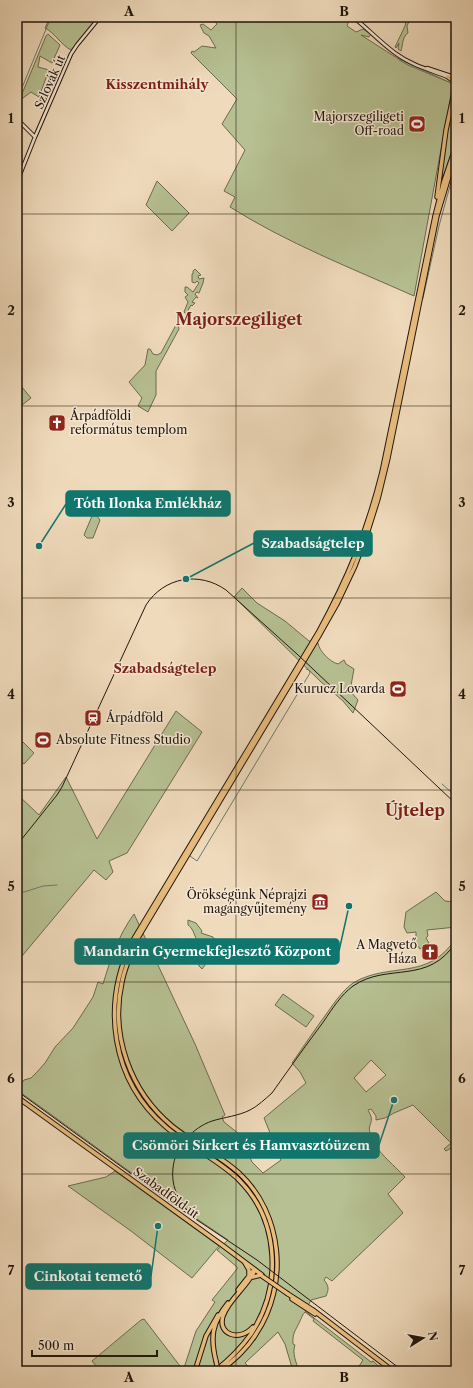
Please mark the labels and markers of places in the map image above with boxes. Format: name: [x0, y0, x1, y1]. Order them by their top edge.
place label: Majorszegiligeti Off-road: [314, 109, 405, 138]
sports icon: Majorszegiligeti Off-road: [407, 114, 427, 134]
place label: Árpádföldi református templom: [69, 407, 187, 437]
church icon: Árpádföldi református templom: [47, 413, 67, 433]
callout: Tóth Ilonka Emlékház: [66, 491, 230, 516]
callout: Szabadságtelep: [254, 531, 372, 556]
sports icon: Kurucz Lovarda: [388, 679, 408, 699]
place label: Kurucz Lovarda: [294, 681, 386, 696]
station icon: Árpádföld: [83, 708, 103, 728]
place label: Árpádföld: [105, 709, 164, 725]
sports icon: Absolute Fitness Studio: [33, 730, 53, 750]
place label: Absolute Fitness Studio: [55, 732, 191, 747]
place label: Örökségünk Néprajzi magángyűjtemény: [187, 886, 307, 916]
museum icon: Örökségünk Néprajzi magángyűjtemény: [310, 892, 330, 912]
place label: A Magvető Háza: [355, 937, 418, 966]
callout: Mandarin Gyermekfejlesztő Központ: [75, 939, 339, 964]
church icon: A Magvető Háza: [420, 942, 440, 962]
callout: Csömöri Sírkert és Hamvasztóüzem: [124, 1133, 379, 1158]
callout: Cinkotai temető: [26, 1264, 151, 1289]

